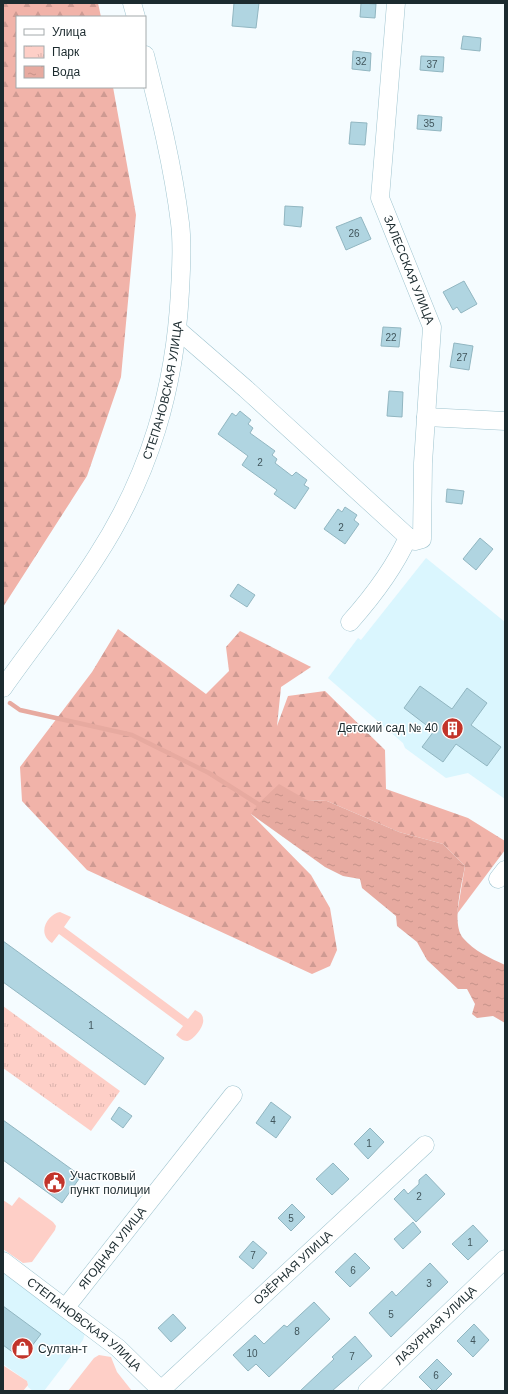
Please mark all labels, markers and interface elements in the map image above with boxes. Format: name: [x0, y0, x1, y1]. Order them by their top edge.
legend: [16, 16, 146, 88]
text: Улица: [52, 25, 86, 39]
text: Парк: [52, 45, 80, 59]
house number: 32: [355, 56, 367, 67]
house number: 37: [426, 59, 438, 70]
text: Вода: [52, 65, 80, 79]
house number: 35: [423, 118, 435, 129]
street label: ЗАЛЕССКАЯ УЛИЦА: [381, 213, 437, 326]
house number: 26: [348, 228, 360, 239]
street label: СТЕПАНОВСКАЯ УЛИЦА: [140, 320, 185, 462]
house number: 22: [385, 332, 397, 343]
house number: 27: [456, 352, 468, 363]
house number: 2: [257, 457, 263, 468]
house number: 2: [338, 522, 344, 533]
building icon: Детский сад № 40: [440, 715, 466, 741]
place label: Детский сад № 40: [338, 721, 438, 735]
house number: 1: [88, 1020, 94, 1031]
house number: 4: [270, 1115, 276, 1126]
house number: 1: [366, 1138, 372, 1149]
place label: Участковый пункт полиции: [70, 1169, 150, 1197]
public building icon: Участковый пункт полиции: [42, 1170, 68, 1196]
house number: 2: [416, 1191, 422, 1202]
street label: ЯГОДНАЯ УЛИЦА: [76, 1204, 149, 1292]
house number: 5: [288, 1213, 294, 1224]
street label: ОЗЁРНАЯ УЛИЦА: [251, 1228, 335, 1307]
house number: 1: [467, 1237, 473, 1248]
house number: 7: [250, 1250, 256, 1261]
house number: 6: [350, 1265, 356, 1276]
street label: СТЕПАНОВСКАЯ УЛИЦА: [24, 1275, 144, 1374]
house number: 3: [426, 1278, 432, 1289]
street label: ЛАЗУРНАЯ УЛИЦА: [392, 1283, 479, 1368]
house number: 5: [388, 1309, 394, 1320]
house number: 8: [294, 1326, 300, 1337]
house number: 4: [470, 1335, 476, 1346]
shop icon: Султан-т: [10, 1336, 36, 1362]
place label: Султан-т: [38, 1342, 88, 1356]
house number: 10: [246, 1348, 258, 1359]
house number: 7: [349, 1351, 355, 1362]
house number: 6: [433, 1370, 439, 1381]

